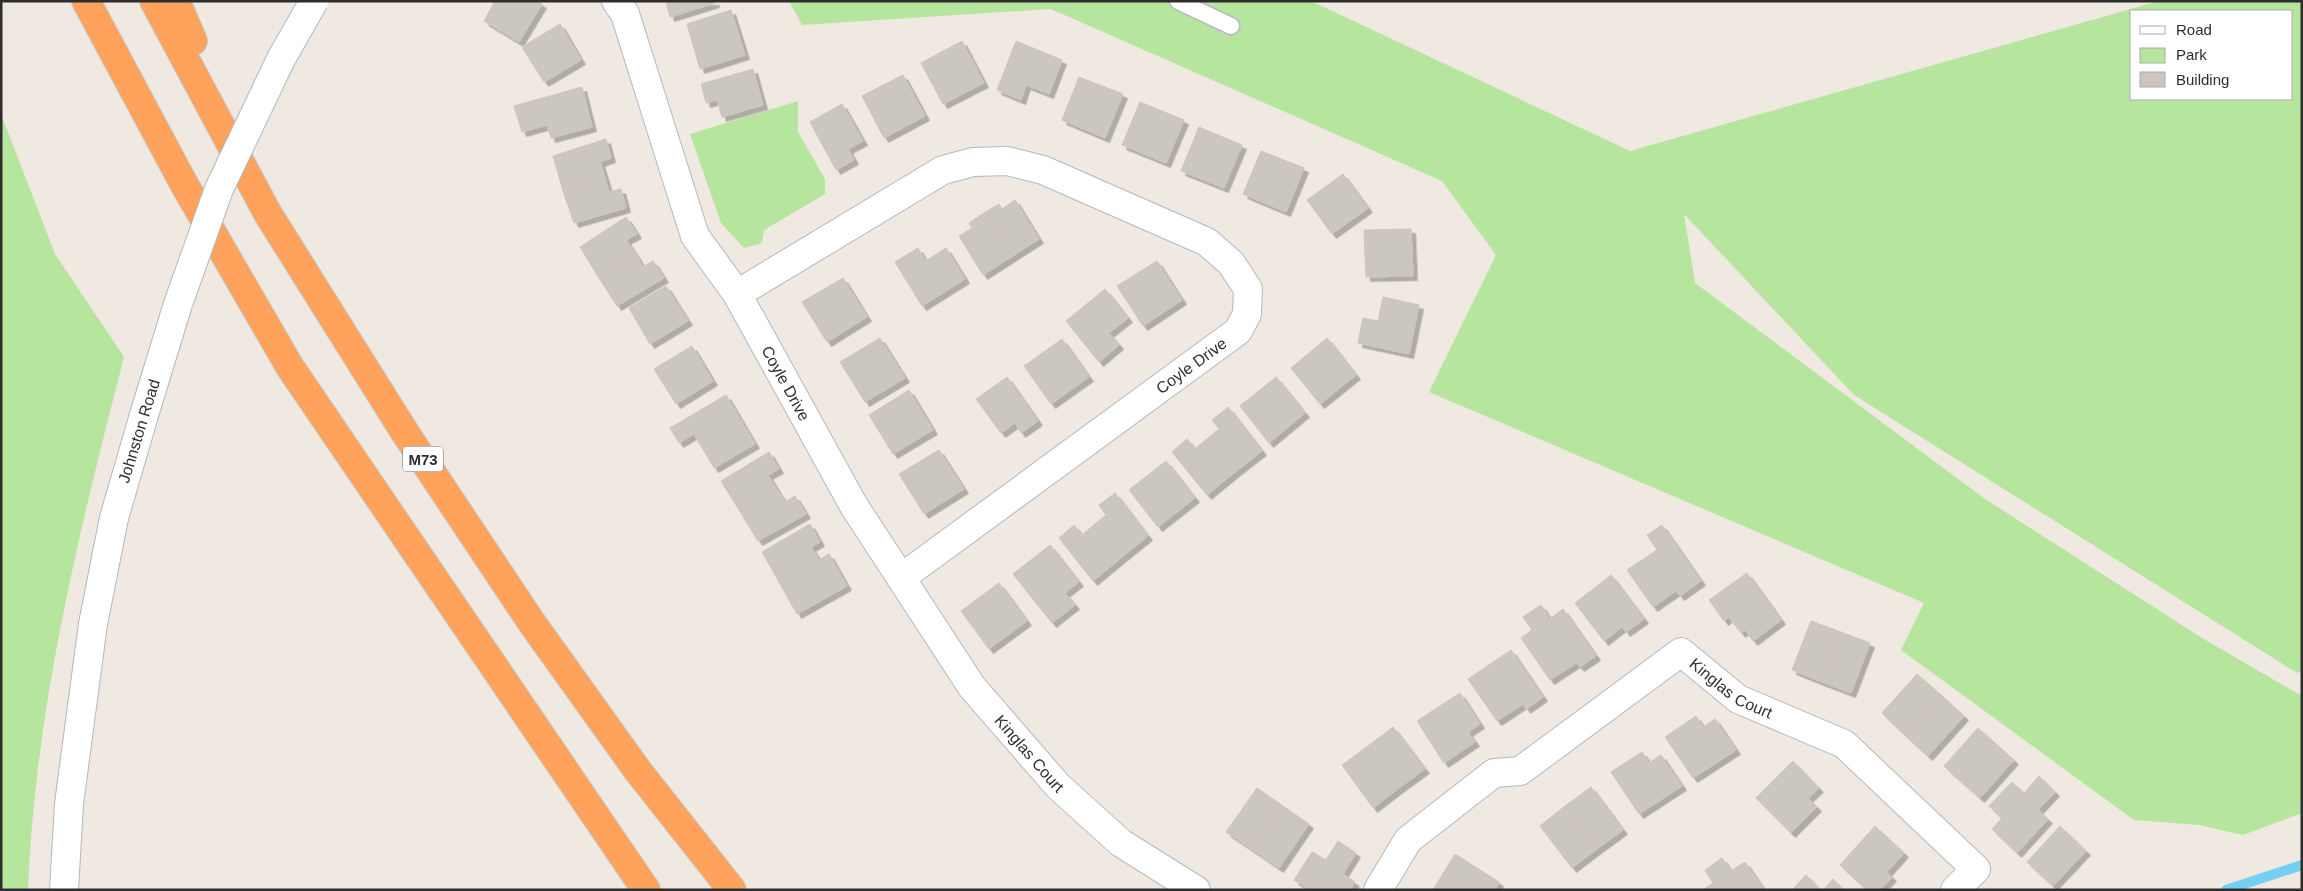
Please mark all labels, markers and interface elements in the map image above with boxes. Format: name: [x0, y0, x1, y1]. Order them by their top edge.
legend: [2130, 10, 2293, 100]
text: Road: [2176, 21, 2212, 38]
text: Park: [2176, 46, 2207, 63]
text: Building: [2176, 71, 2229, 88]
street label: Coyle Drive: [1153, 334, 1230, 397]
street label: Coyle Drive: [759, 343, 814, 424]
street label: Johnston Road: [115, 377, 163, 485]
road number: M73: [403, 446, 443, 472]
street label: Kinglas Court: [1687, 655, 1775, 721]
street label: Kinglas Court: [992, 712, 1068, 796]

